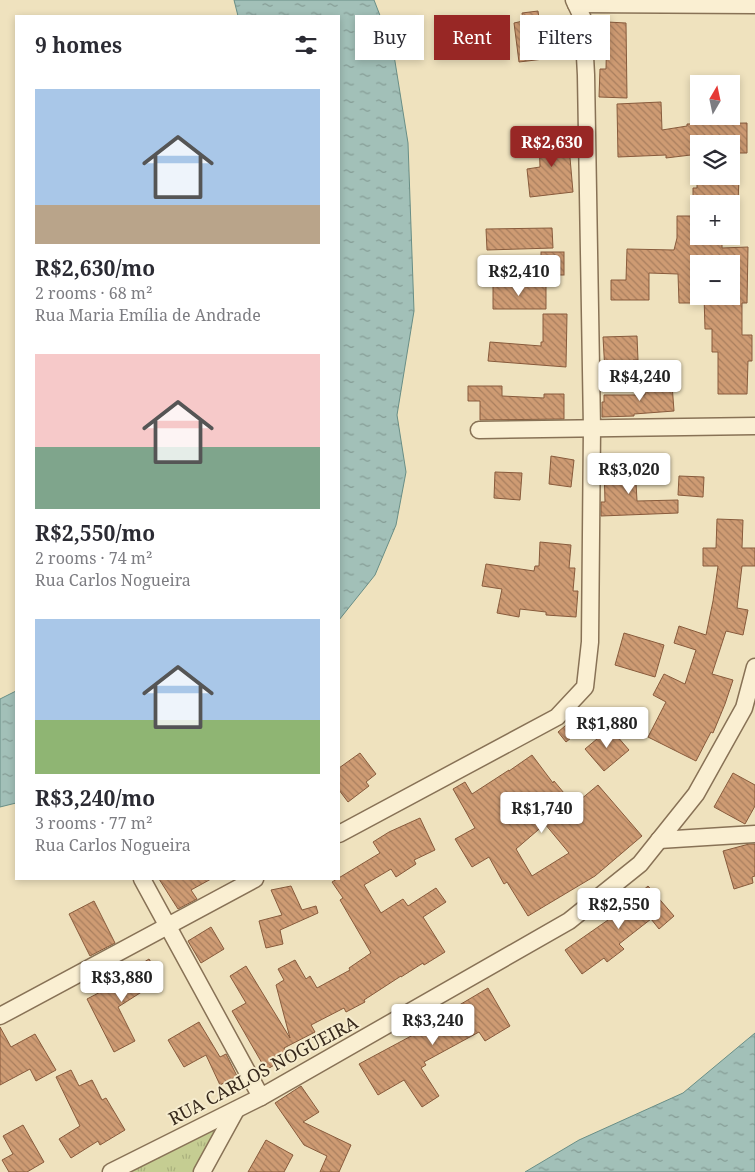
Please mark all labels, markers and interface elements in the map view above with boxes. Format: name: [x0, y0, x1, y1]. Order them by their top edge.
chip: Buy: [355, 15, 424, 60]
chip: Rent: [434, 15, 510, 60]
chip: Filters: [520, 15, 610, 60]
text: 9 homes: [35, 31, 122, 59]
icon: filters: [292, 31, 320, 59]
north arrow: [690, 75, 740, 125]
map controls: [690, 75, 740, 305]
icon: home: [133, 122, 223, 212]
pin: R$2,630: [506, 126, 598, 168]
text: R$2,630: [521, 131, 583, 153]
button: layers: [690, 135, 740, 185]
button: +: [690, 195, 740, 245]
text: R$2,630/mo: [35, 254, 155, 282]
pin: R$2,410: [473, 254, 565, 297]
button: −: [690, 255, 740, 305]
text: R$2,410: [488, 260, 550, 282]
text: 2 rooms · 68 m²: [35, 282, 152, 304]
text: Rua Maria Emília de Andrade: [35, 304, 261, 326]
pin: R$4,240: [594, 360, 686, 402]
text: R$4,240: [609, 365, 671, 387]
icon: home: [133, 387, 223, 477]
pin: R$3,020: [583, 452, 675, 495]
text: R$3,020: [598, 458, 660, 480]
text: R$2,550/mo: [35, 519, 155, 547]
text: 2 rooms · 74 m²: [35, 547, 152, 569]
text: Rua Carlos Nogueira: [35, 569, 191, 591]
icon: home: [133, 652, 223, 742]
pin: R$1,880: [561, 706, 653, 749]
text: R$1,880: [576, 712, 638, 734]
text: R$3,240/mo: [35, 784, 155, 812]
pin: R$1,740: [496, 792, 588, 834]
text: R$1,740: [511, 797, 573, 819]
text: 3 rooms · 77 m²: [35, 812, 152, 834]
text: Rua Carlos Nogueira: [35, 834, 191, 856]
pin: R$2,550: [573, 888, 665, 930]
text: R$2,550: [588, 893, 650, 915]
pin: R$3,880: [76, 960, 168, 1003]
text: R$3,880: [91, 966, 153, 988]
pin: R$3,240: [387, 1004, 479, 1046]
text: R$3,240: [402, 1009, 464, 1031]
street label: RUA CARLOS NOGUEIRA: [164, 1010, 362, 1130]

